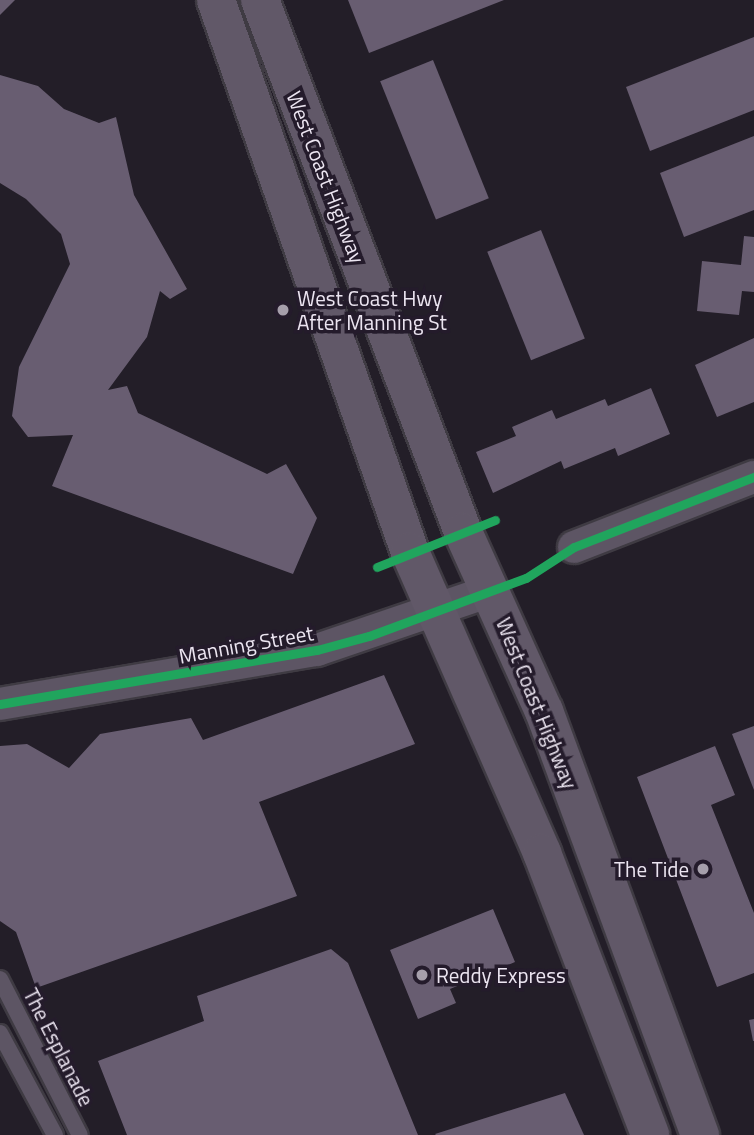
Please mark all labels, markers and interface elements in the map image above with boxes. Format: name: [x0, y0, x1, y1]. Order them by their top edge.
street label: West Coast Highway: [282, 87, 370, 267]
place label: West Coast Hwy After Manning St: [297, 285, 447, 335]
marker: West Coast Hwy After Manning St: [275, 302, 291, 318]
street label: West Coast Highway: [491, 614, 583, 792]
street label: Manning Street: [177, 620, 315, 668]
place label: The Tide: [614, 856, 689, 882]
marker: The Tide: [695, 861, 711, 877]
place label: Reddy Express: [436, 962, 566, 988]
marker: Reddy Express: [414, 967, 430, 983]
street label: The Esplanade: [19, 984, 99, 1110]

